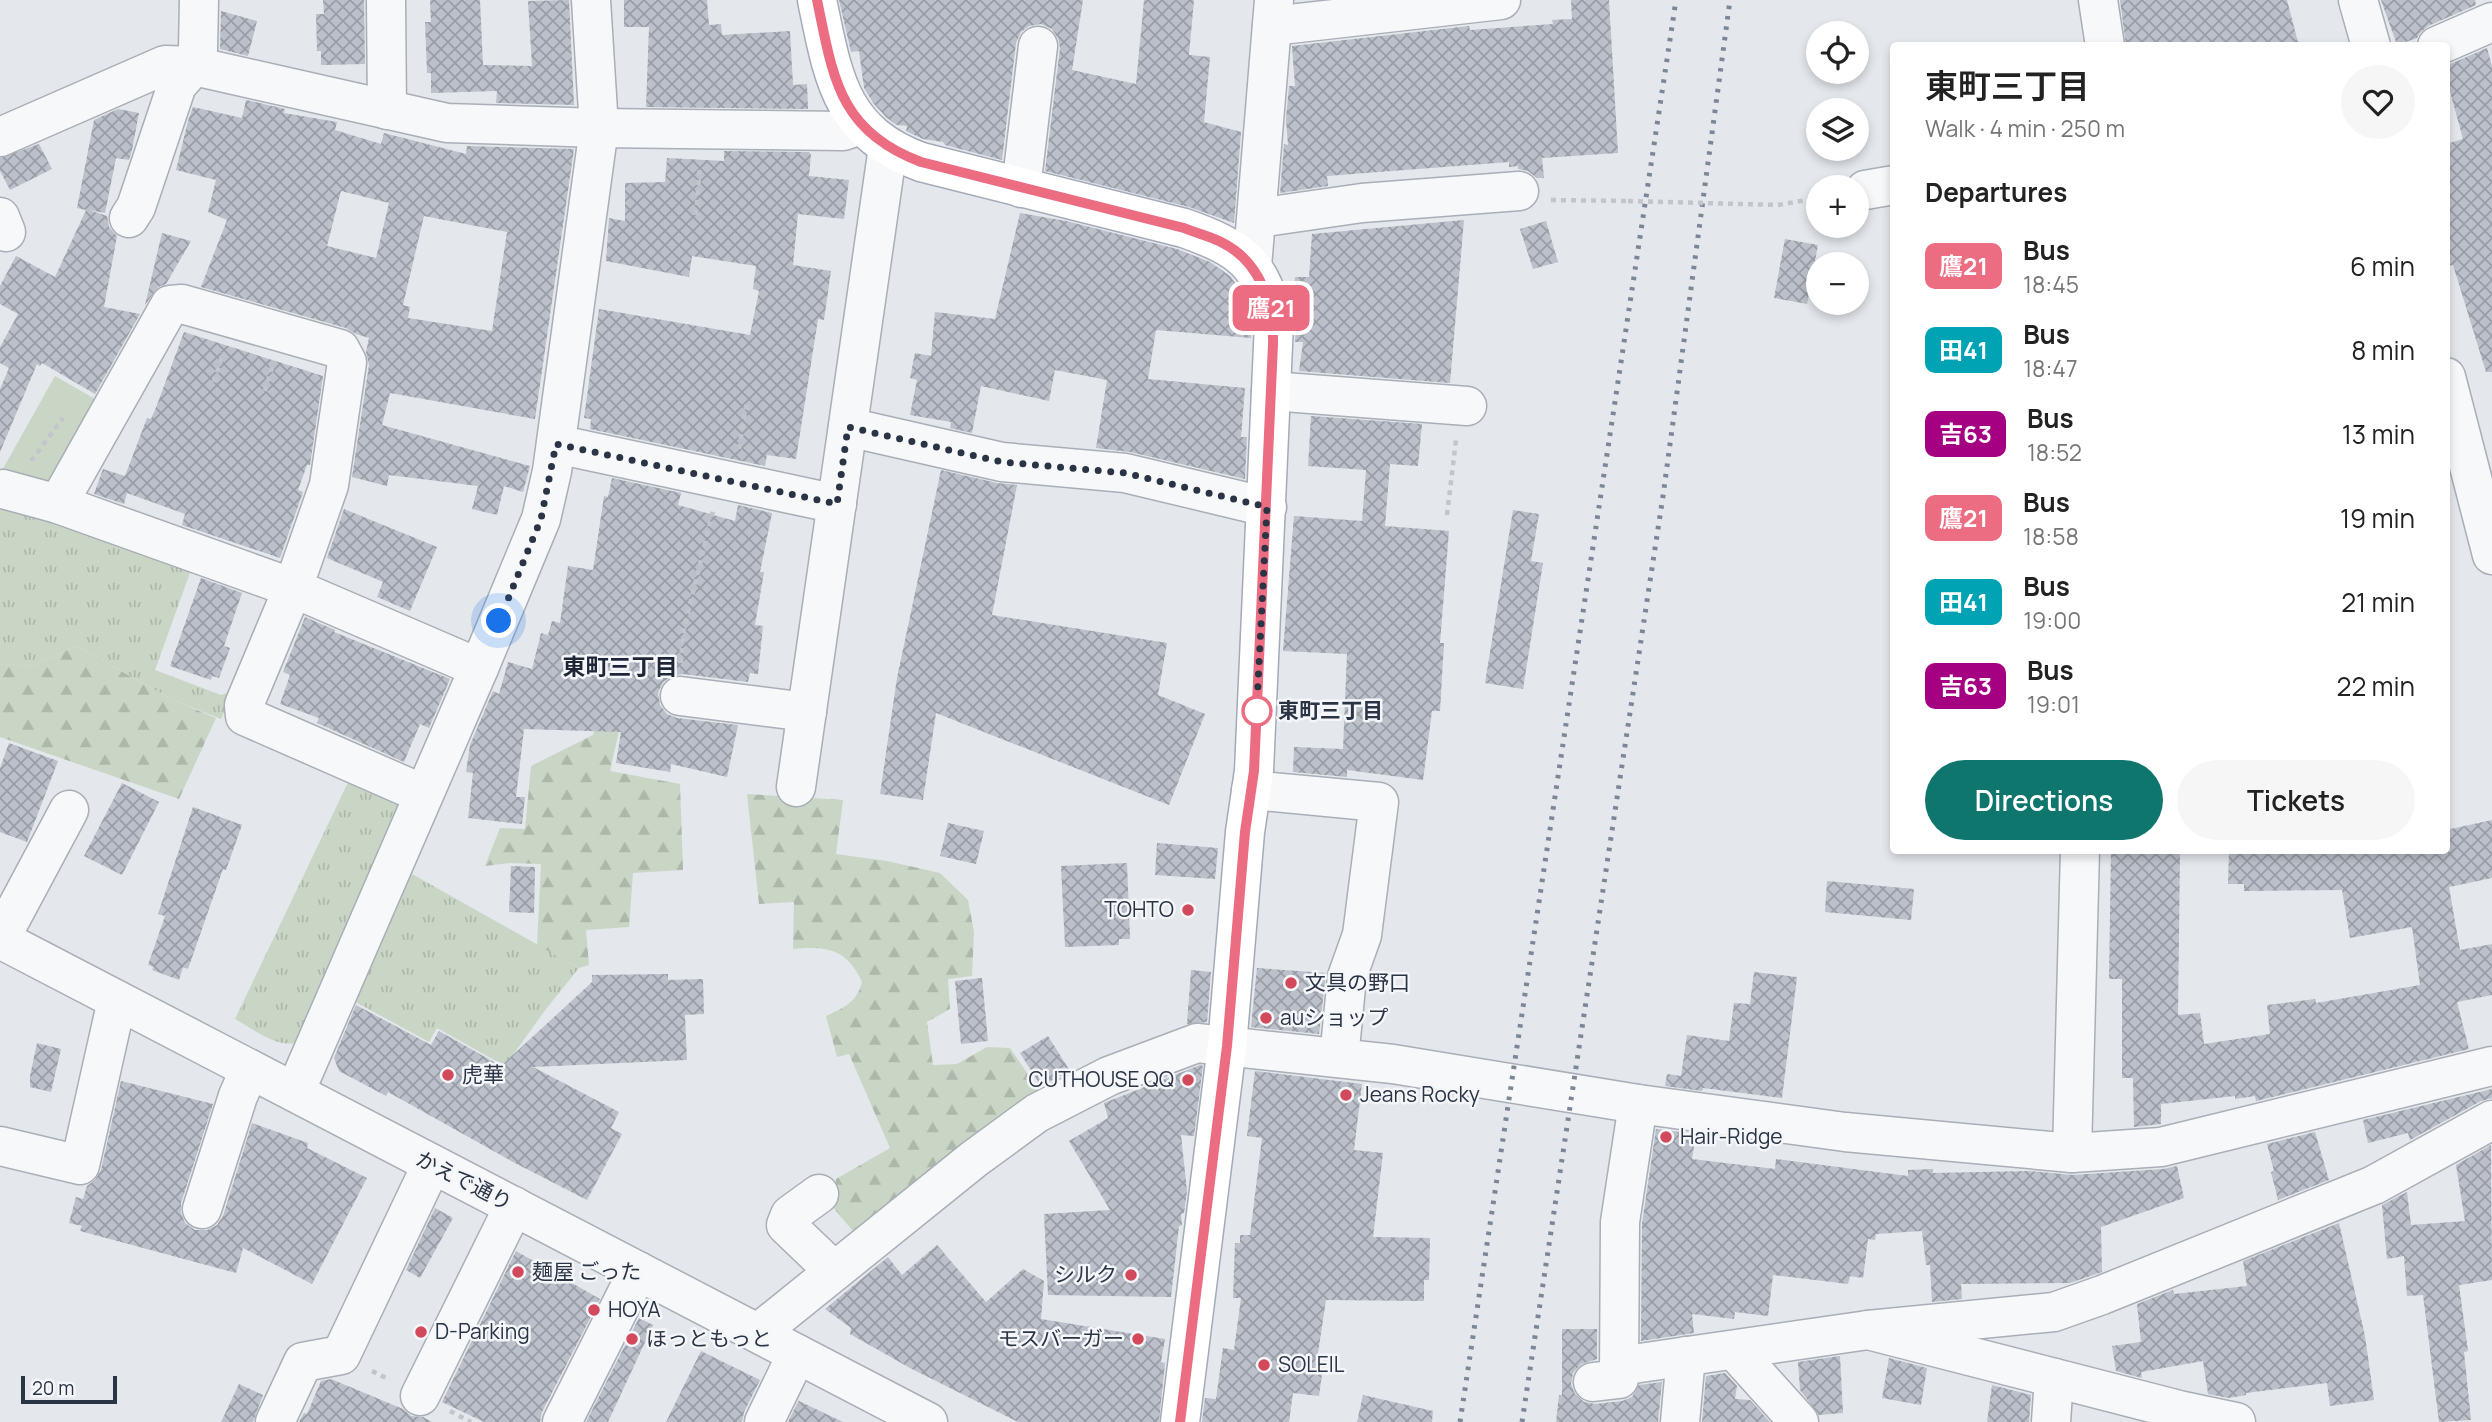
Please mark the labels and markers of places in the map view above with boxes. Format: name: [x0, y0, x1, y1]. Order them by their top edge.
marker: 東町三丁目: [1242, 696, 1272, 726]
place label: 東町三丁目: [1278, 696, 1383, 724]
place label: TOHTO: [1104, 895, 1174, 923]
marker: TOHTO: [1180, 902, 1196, 918]
place label: 文具の野口: [1305, 968, 1410, 996]
marker: 文具の野口: [1283, 975, 1299, 991]
place label: auショップ: [1280, 1003, 1388, 1031]
marker: auショップ: [1258, 1010, 1274, 1026]
place label: 虎華: [462, 1060, 504, 1088]
place label: CUTHOUSE QQ: [1029, 1065, 1174, 1093]
marker: 虎華: [440, 1067, 456, 1083]
marker: CUTHOUSE QQ: [1180, 1072, 1196, 1088]
place label: Jeans Rocky: [1360, 1080, 1480, 1108]
marker: Jeans Rocky: [1338, 1087, 1354, 1103]
place label: Hair-Ridge: [1680, 1122, 1783, 1150]
marker: Hair-Ridge: [1658, 1129, 1674, 1145]
place label: 麺屋 ごった: [532, 1257, 641, 1285]
place label: シルク: [1054, 1260, 1117, 1288]
marker: 麺屋 ごった: [510, 1264, 526, 1280]
marker: シルク: [1123, 1267, 1139, 1283]
place label: HOYA: [608, 1295, 660, 1323]
marker: HOYA: [586, 1302, 602, 1318]
place label: D-Parking: [435, 1317, 530, 1345]
marker: D-Parking: [413, 1324, 429, 1340]
place label: ほっともっと: [646, 1324, 772, 1352]
place label: モスバーガー: [998, 1324, 1124, 1352]
marker: ほっともっと: [624, 1331, 640, 1347]
marker: モスバーガー: [1130, 1331, 1146, 1347]
place label: SOLEIL: [1278, 1350, 1345, 1378]
marker: SOLEIL: [1256, 1357, 1272, 1373]

